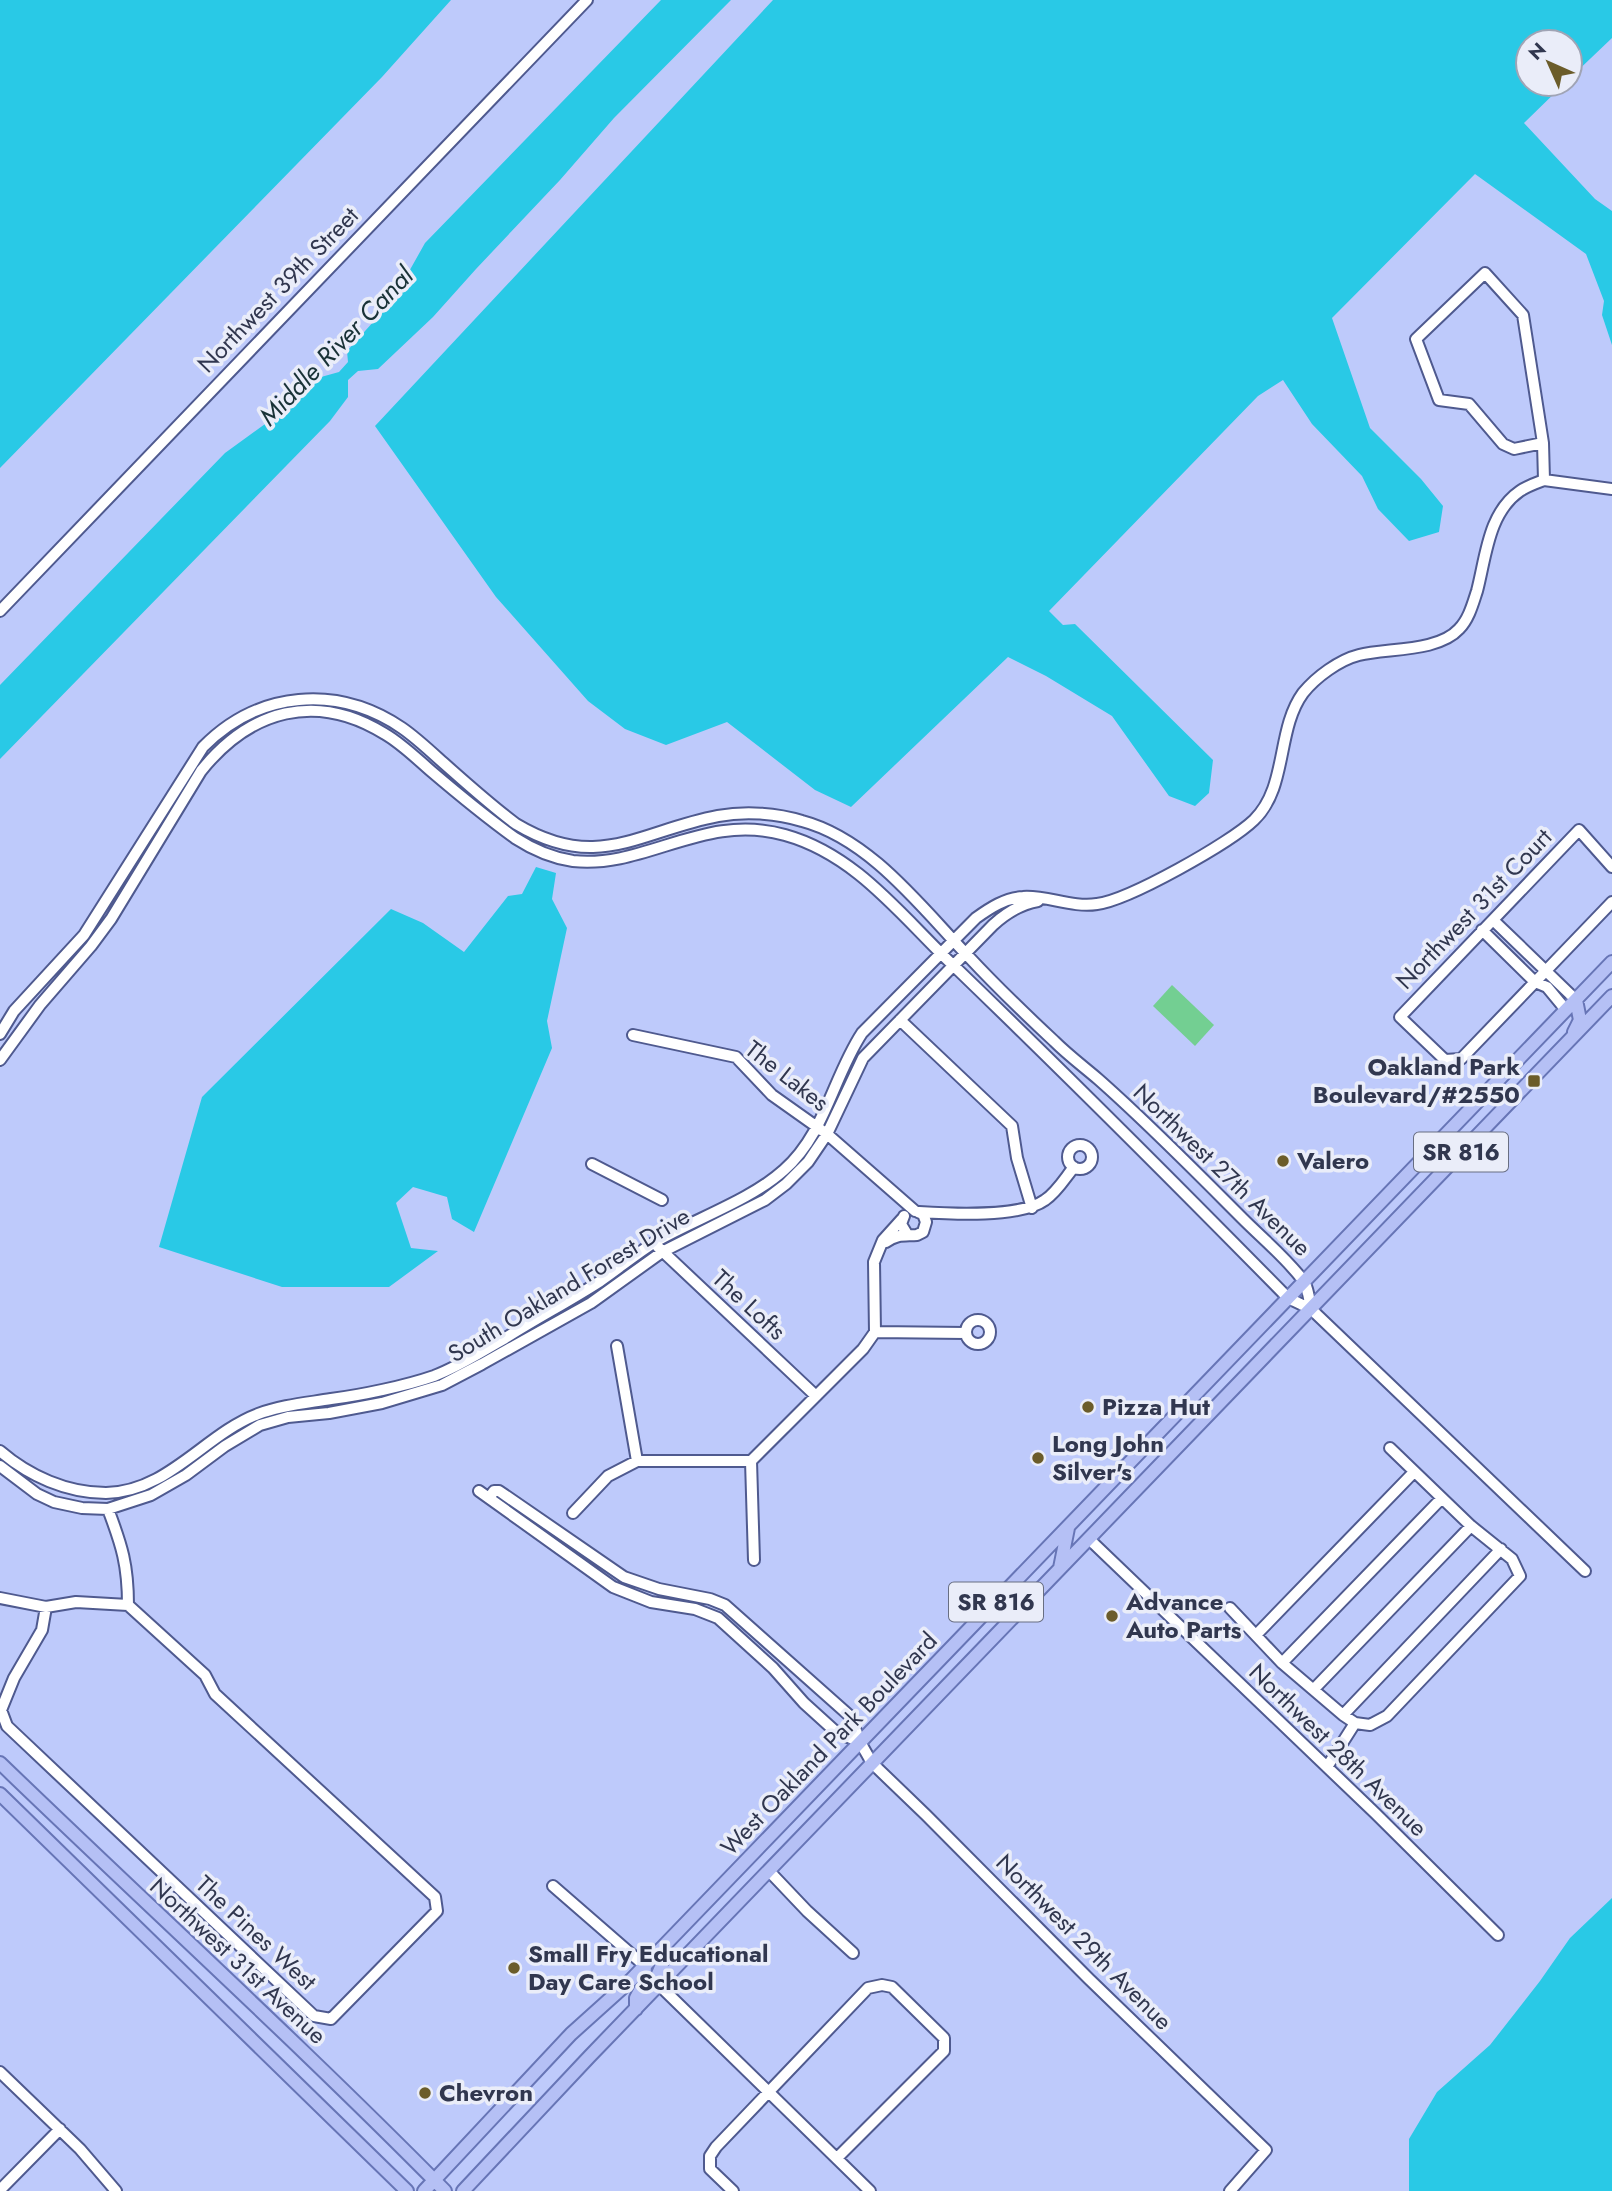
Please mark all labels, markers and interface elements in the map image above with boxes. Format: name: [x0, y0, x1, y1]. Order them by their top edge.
north arrow: [1514, 28, 1584, 98]
text: N: [1522, 36, 1552, 66]
street label: Northwest 39th Street: [189, 199, 366, 381]
water label: Middle River Canal: [250, 257, 423, 434]
street label: Northwest 31st Court: [1387, 820, 1560, 997]
street label: The Lakes: [738, 1032, 837, 1120]
place label: Oakland Park Boulevard/#2550: [1313, 1049, 1520, 1112]
marker: Oakland Park Boulevard/#2550: [1526, 1073, 1542, 1089]
street label: Northwest 27th Avenue: [1125, 1075, 1319, 1264]
road number: SR 816: [1414, 1133, 1508, 1172]
place label: Valero: [1296, 1143, 1369, 1178]
marker: Valero: [1275, 1153, 1291, 1169]
street label: South Oakland Forest Drive: [441, 1198, 696, 1371]
street label: The Lofts: [705, 1261, 794, 1348]
place label: Pizza Hut: [1102, 1389, 1210, 1424]
marker: Pizza Hut: [1080, 1399, 1096, 1415]
place label: Long John Silver's: [1052, 1426, 1164, 1489]
marker: Long John Silver's: [1030, 1450, 1046, 1466]
road number: SR 816: [949, 1582, 1043, 1622]
place label: Advance Auto Parts: [1125, 1584, 1242, 1647]
marker: Advance Auto Parts: [1104, 1608, 1120, 1624]
street label: West Oakland Park Boulevard: [712, 1624, 945, 1863]
street label: Northwest 28th Avenue: [1241, 1655, 1435, 1844]
street label: Northwest 29th Avenue: [988, 1846, 1180, 2038]
street label: The Pines West: [188, 1867, 325, 1998]
street label: Northwest 31st Avenue: [142, 1869, 335, 2052]
place label: Small Fry Educational Day Care School: [528, 1936, 768, 1999]
marker: Small Fry Educational Day Care School: [506, 1960, 522, 1976]
place label: Chevron: [439, 2075, 533, 2110]
marker: Chevron: [417, 2085, 433, 2101]

